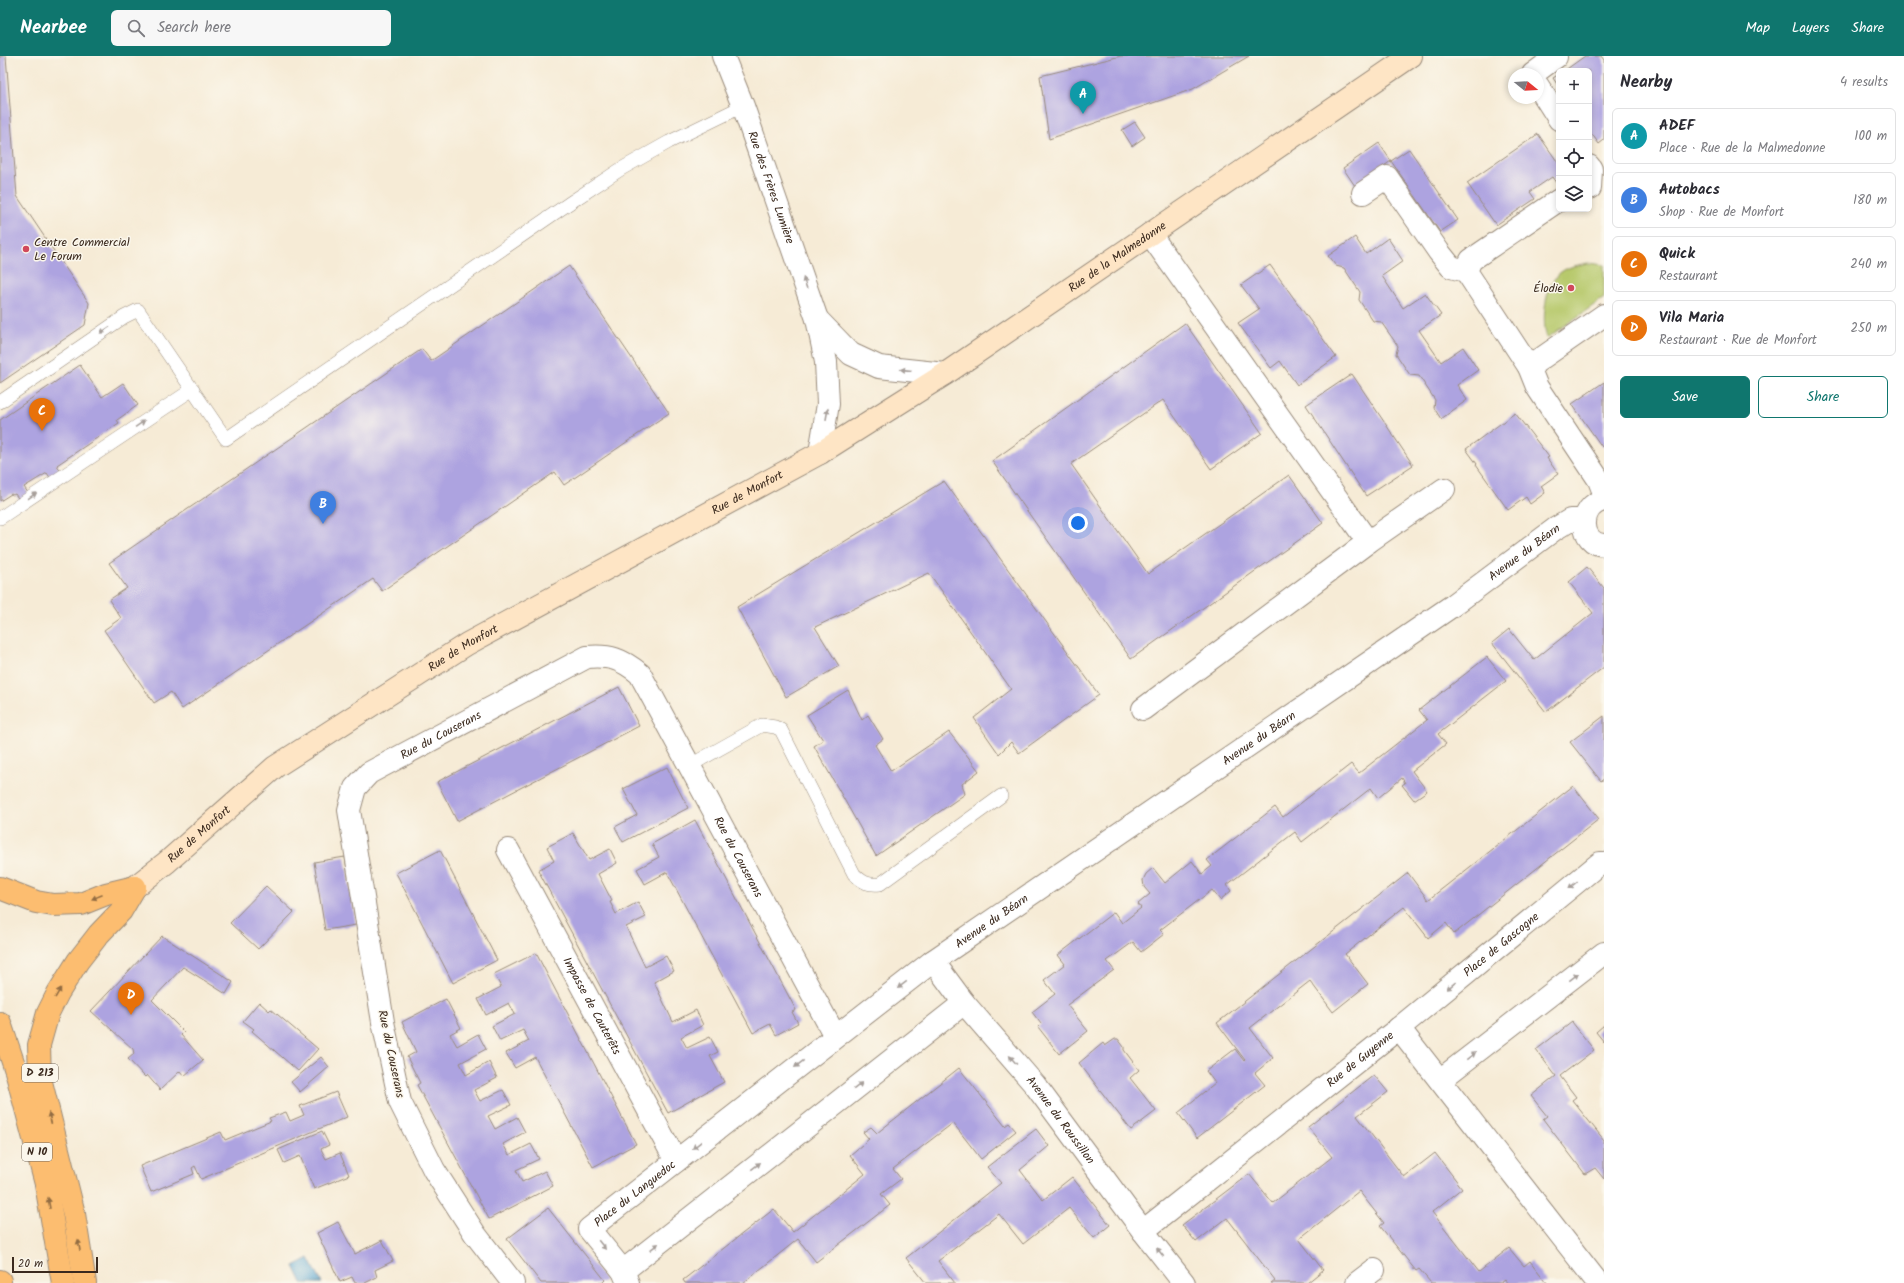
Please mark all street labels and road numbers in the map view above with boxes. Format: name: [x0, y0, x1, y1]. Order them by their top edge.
street label: Rue des Frères Lumière: [743, 128, 800, 247]
street label: Rue de la Malmedonne: [1064, 216, 1171, 297]
street label: Rue de Monfort: [708, 465, 787, 520]
street label: Avenue du Béarn: [1484, 519, 1564, 585]
street label: Rue de Monfort: [424, 619, 502, 676]
street label: Rue du Couserans: [397, 705, 485, 764]
street label: Avenue du Béarn: [1218, 706, 1300, 770]
street label: Rue de Monfort: [163, 801, 235, 867]
street label: Rue du Couserans: [709, 813, 768, 901]
street label: Avenue du Béarn: [951, 889, 1032, 953]
street label: Place de Gascogne: [1459, 907, 1544, 981]
street label: Impasse de Cauterêts: [558, 953, 626, 1058]
street label: Rue du Couserans: [372, 1008, 410, 1100]
street label: Rue de Guyenne: [1322, 1026, 1398, 1092]
road number: D 213: [22, 1064, 58, 1082]
street label: Avenue du Roussillon: [1022, 1072, 1100, 1168]
road number: N 10: [22, 1143, 52, 1161]
street label: Place du Languedoc: [590, 1155, 680, 1231]

